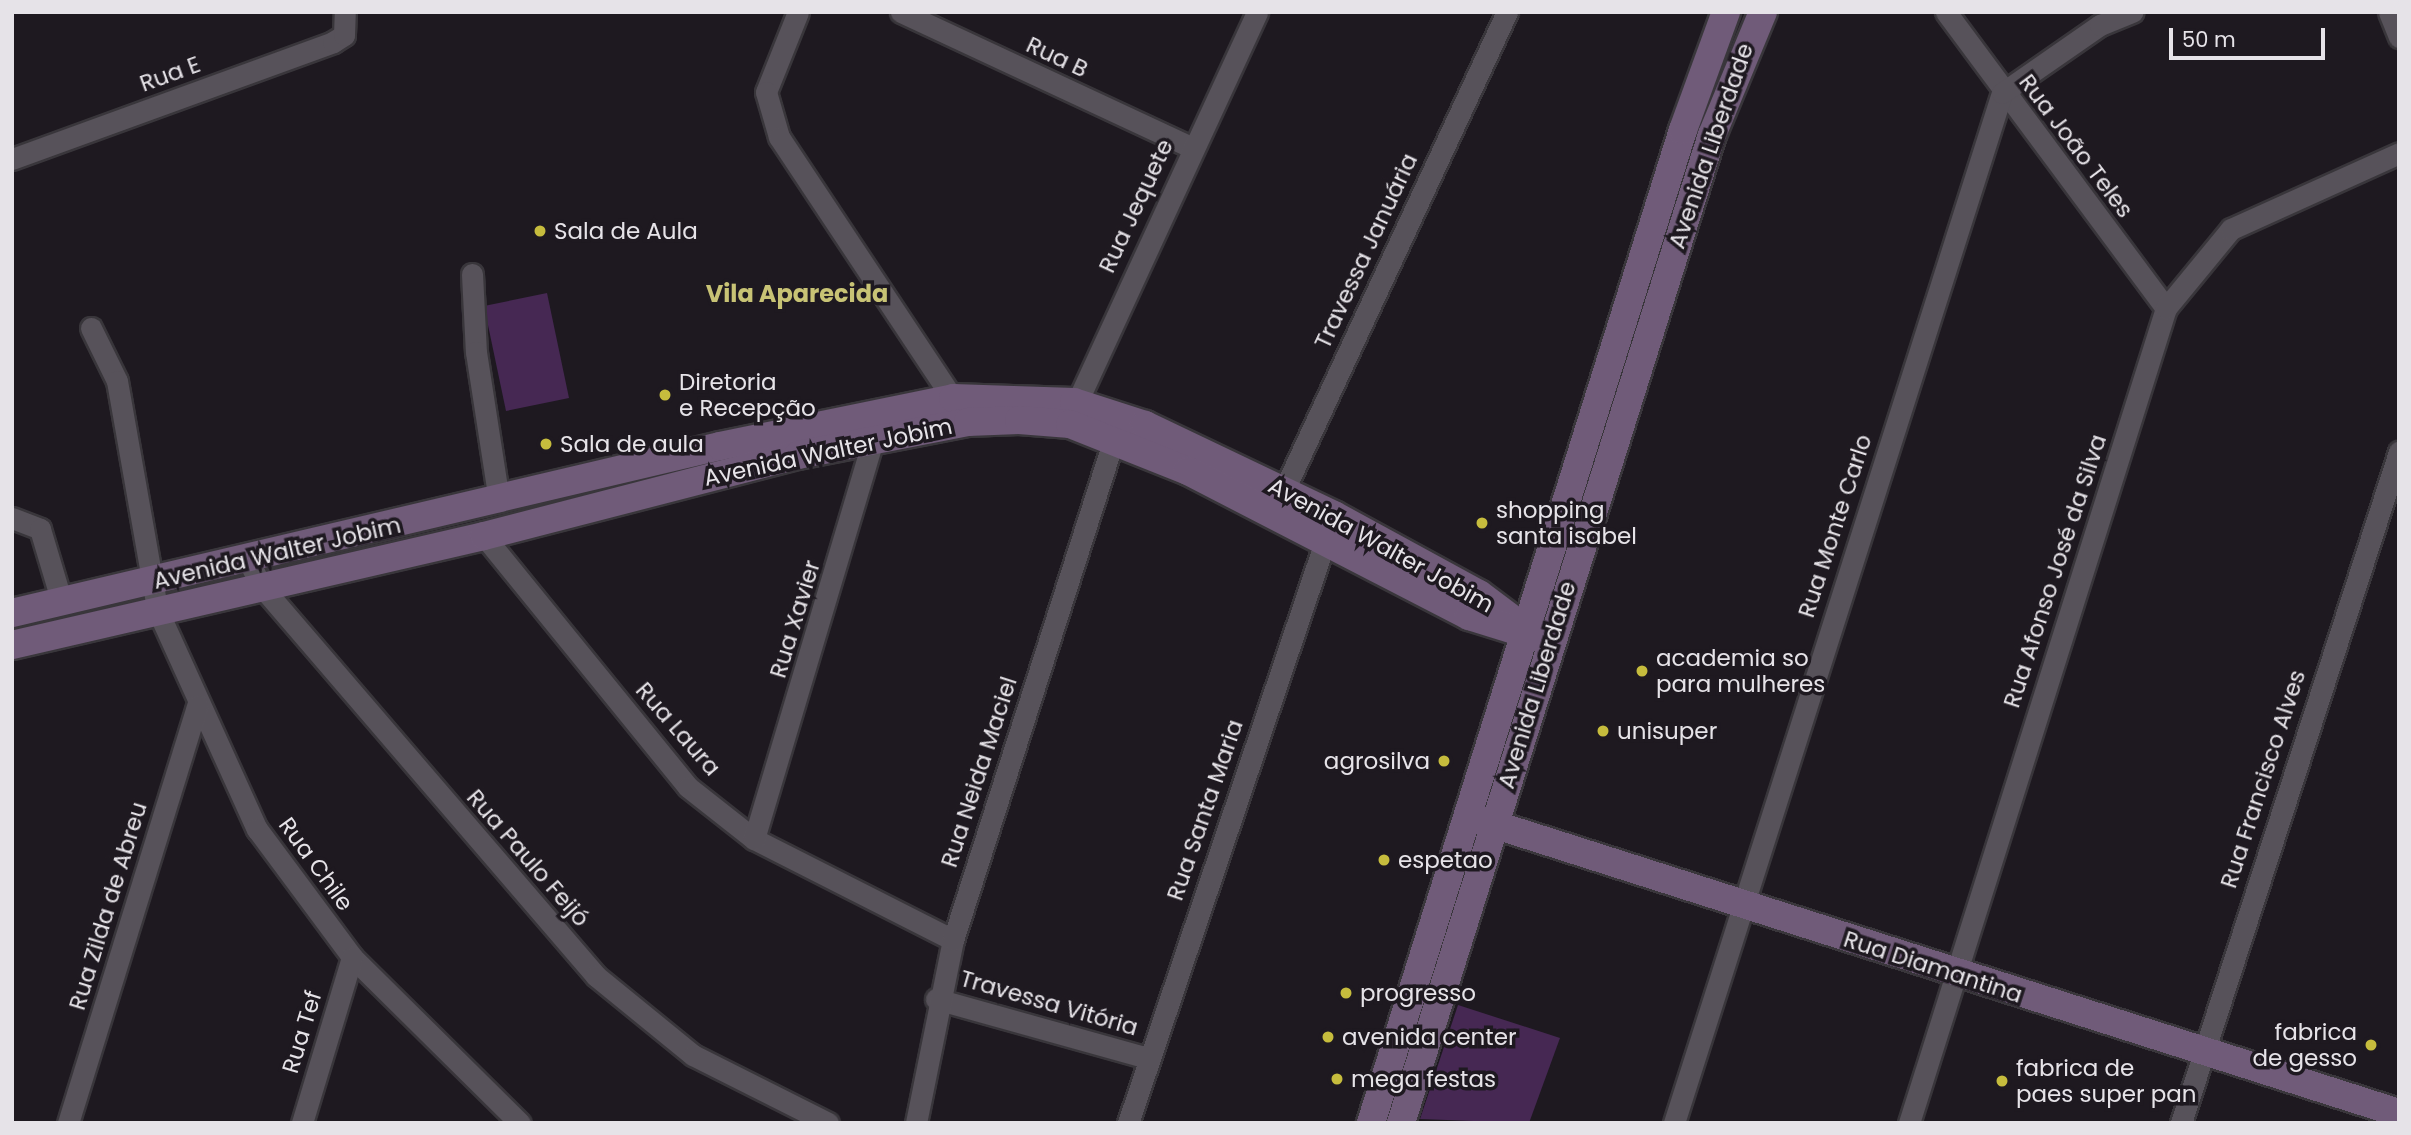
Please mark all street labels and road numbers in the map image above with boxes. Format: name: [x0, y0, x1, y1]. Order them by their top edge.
street label: Rua B: [1022, 31, 1092, 83]
street label: Avenida Liberdade: [1663, 40, 1759, 252]
street label: Rua E: [136, 50, 204, 98]
street label: Rua João Teles: [2013, 69, 2139, 223]
street label: Rua Jequete: [1093, 135, 1179, 277]
street label: Travessa Januária: [1309, 149, 1423, 353]
street label: Avenida Walter Jobim: [701, 412, 955, 492]
street label: Rua Monte Carlo: [1792, 431, 1878, 621]
street label: Rua Afonso José da Silva: [1998, 431, 2112, 711]
street label: Avenida Walter Jobim: [1264, 472, 1498, 618]
street label: Avenida Walter Jobim: [151, 511, 403, 595]
street label: Rua Xavier: [764, 557, 826, 681]
street label: Avenida Liberdade: [1492, 578, 1582, 792]
street label: Rua Francisco Alves: [2215, 667, 2311, 891]
street label: Rua Neida Maciel: [935, 673, 1023, 871]
street label: Rua Laura: [630, 677, 726, 781]
street label: Rua Santa Maria: [1161, 716, 1249, 904]
street label: Rua Paulo Feijó: [461, 784, 595, 932]
street label: Rua Zilda de Abreu: [63, 799, 153, 1013]
street label: Rua Chile: [273, 812, 359, 916]
street label: Rua Diamantina: [1840, 925, 2026, 1009]
street label: Travessa Vitória: [957, 964, 1141, 1042]
street label: Rua Tef: [276, 987, 328, 1077]

